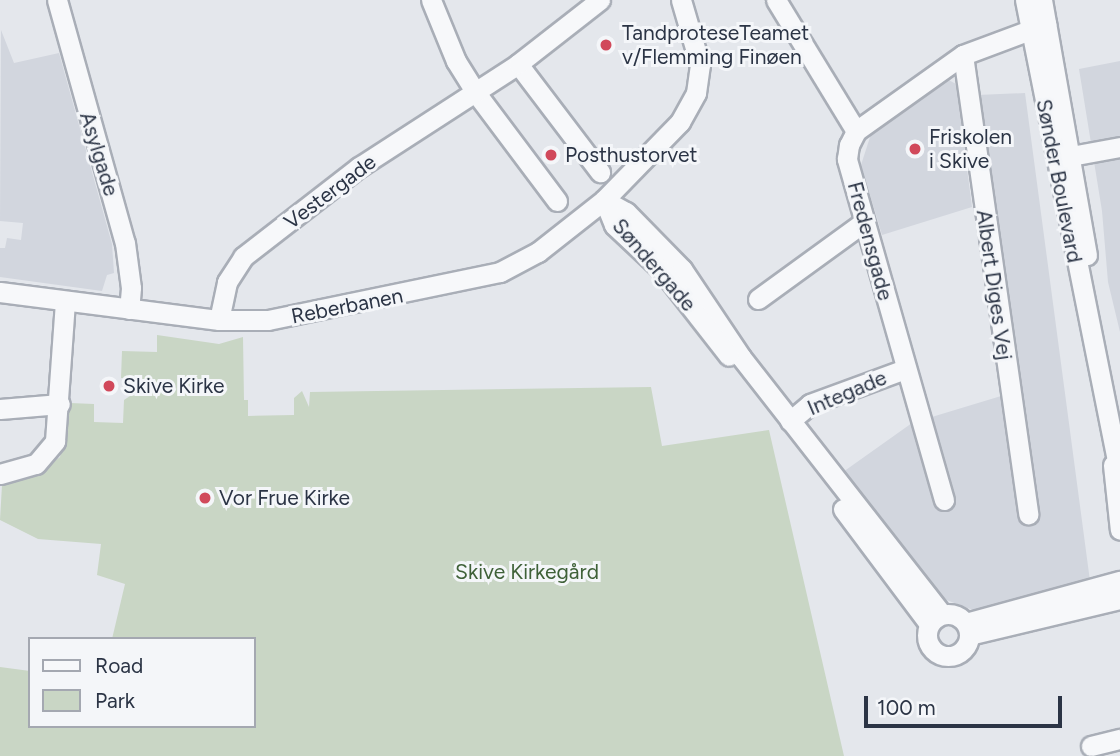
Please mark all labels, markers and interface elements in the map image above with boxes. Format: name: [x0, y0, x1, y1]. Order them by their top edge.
place label: TandproteseTeamet v/Flemming Finøen: [622, 20, 809, 70]
marker: TandproteseTeamet v/Flemming Finøen: [596, 35, 616, 55]
street label: Sønder Boulevard: [1031, 97, 1087, 265]
street label: Asylgade: [74, 109, 124, 199]
place label: Friskolen i Skive: [929, 124, 1012, 174]
marker: Friskolen i Skive: [907, 141, 923, 157]
place label: Posthustorvet: [565, 142, 697, 168]
marker: Posthustorvet: [543, 147, 559, 163]
street label: Vestergade: [279, 149, 381, 235]
street label: Fredensgade: [842, 179, 898, 303]
street label: Albert Diges Vej: [971, 208, 1017, 362]
street label: Søndergade: [607, 214, 701, 316]
street label: Reberbanen: [289, 283, 405, 329]
street label: Integade: [804, 365, 890, 421]
place label: Skive Kirke: [123, 373, 224, 399]
marker: Skive Kirke: [101, 378, 117, 394]
place label: Vor Frue Kirke: [219, 485, 350, 511]
marker: Vor Frue Kirke: [197, 490, 213, 506]
park label: Skive Kirkegård: [455, 559, 599, 585]
legend: [28, 637, 256, 728]
text: Road: [95, 653, 143, 678]
scale bar: [868, 682, 1066, 726]
text: Park: [95, 688, 135, 713]
text: 100 m: [877, 695, 936, 720]

